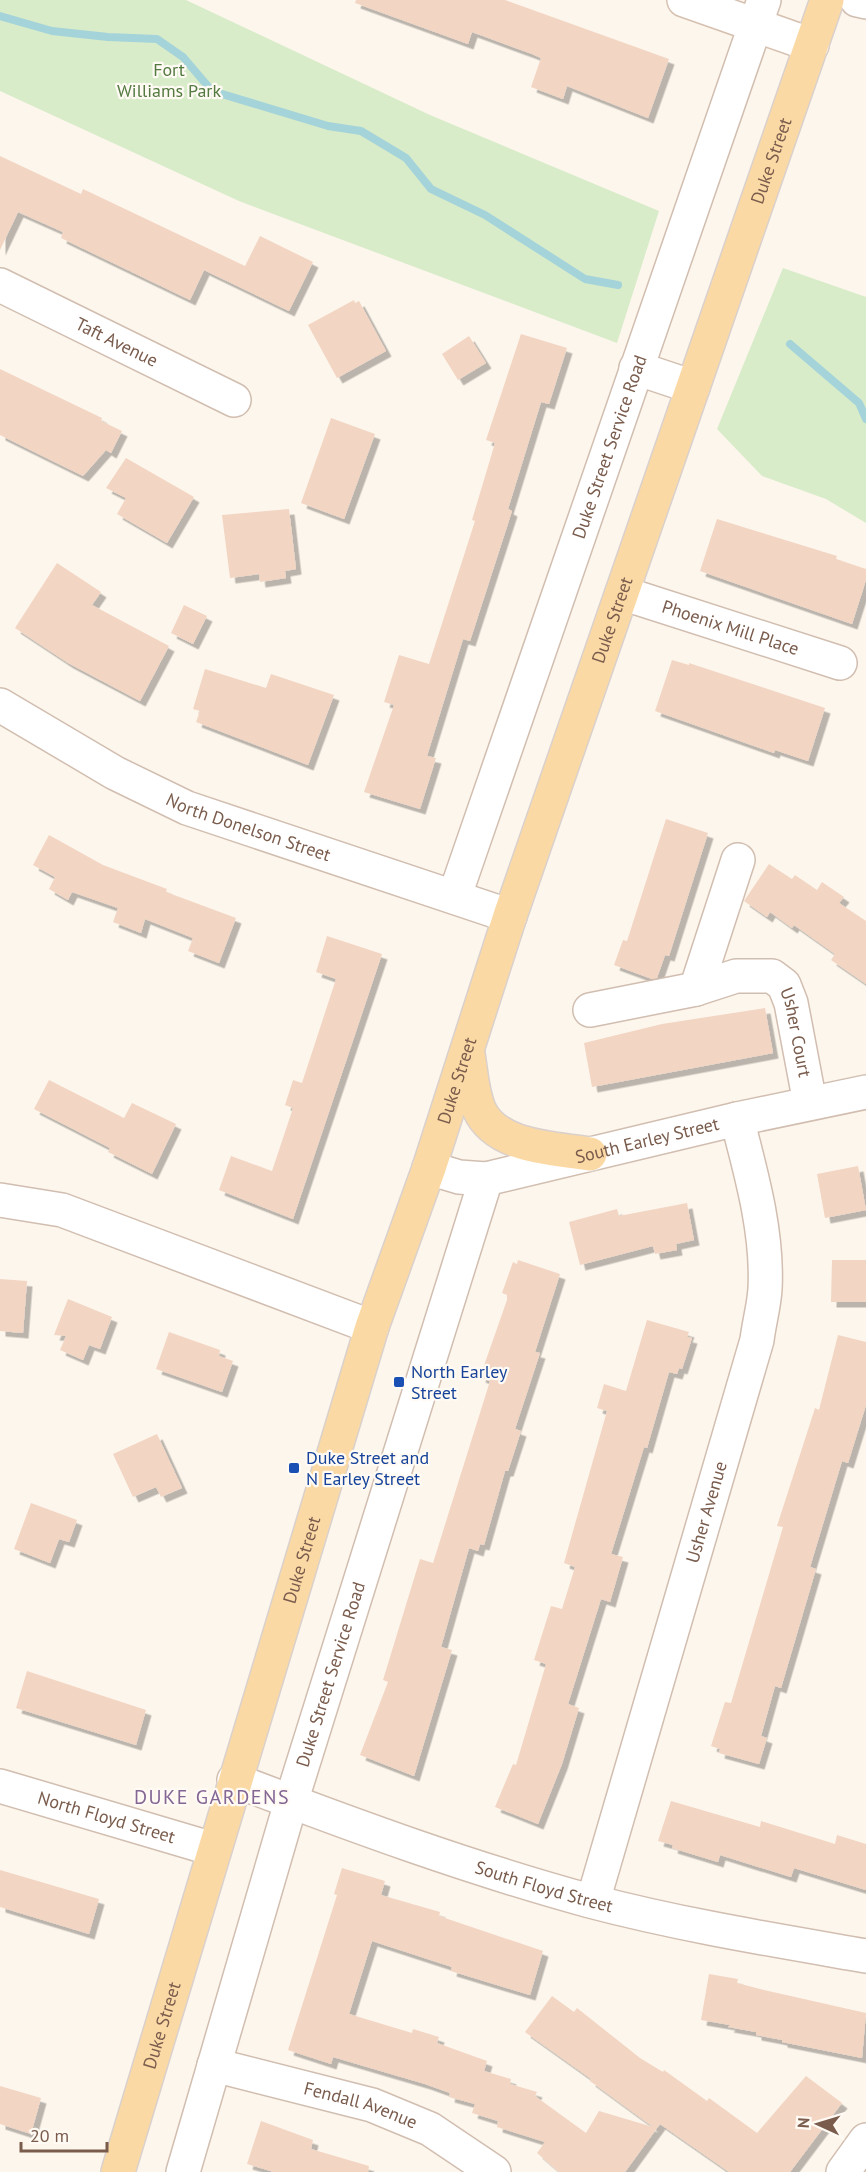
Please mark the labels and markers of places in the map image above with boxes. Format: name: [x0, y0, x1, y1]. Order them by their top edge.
place label: North Earley Street: [411, 1360, 508, 1404]
marker: North Earley Street: [392, 1375, 406, 1389]
place label: Duke Street and N Earley Street: [306, 1446, 429, 1490]
marker: Duke Street and N Earley Street: [287, 1461, 301, 1475]

